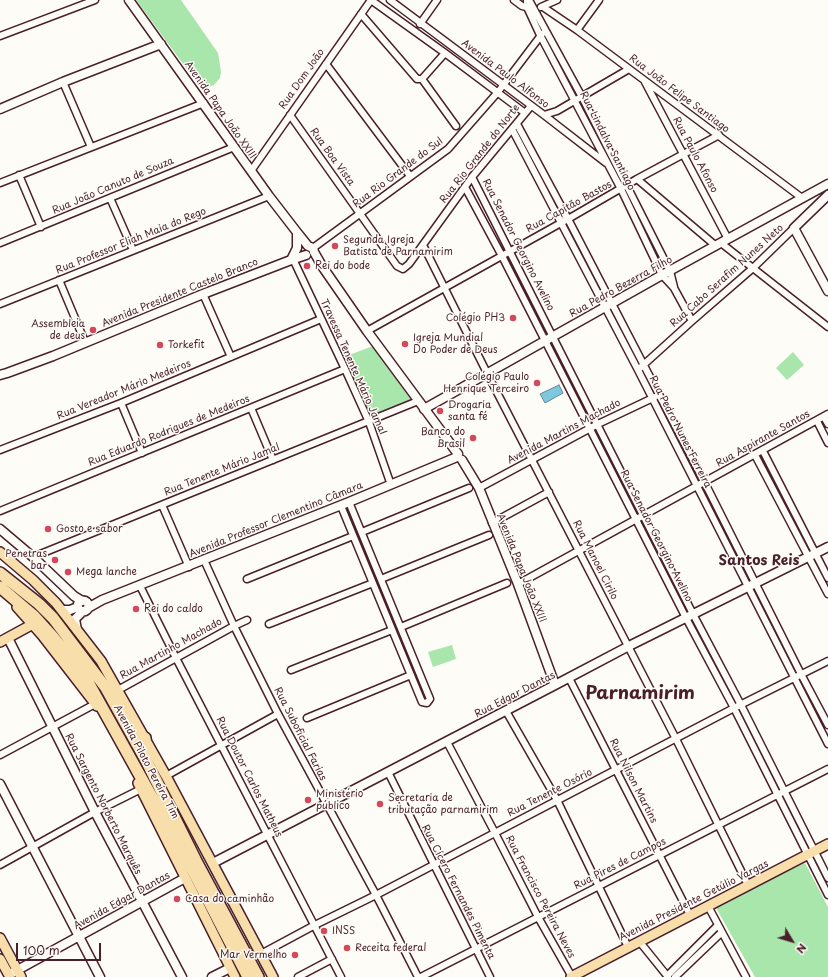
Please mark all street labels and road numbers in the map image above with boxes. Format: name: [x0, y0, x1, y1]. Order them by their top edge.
street label: Avenida Paulo Alfonso: [459, 37, 551, 111]
street label: Rua Dom João: [277, 46, 327, 112]
street label: Rua João Felipe Santiago: [627, 52, 731, 136]
street label: Avenida Papa João XXIII: [182, 59, 258, 161]
street label: Rua Lindalva Santiago: [577, 90, 637, 192]
street label: Rua Rio Grande do Norte: [438, 102, 522, 206]
street label: Rua Paulo Afonso: [670, 115, 720, 195]
street label: Rua Boa Vista: [307, 126, 357, 188]
street label: Rua Rio Grande do Sul: [351, 135, 445, 211]
street label: Rua João Canuto de Souza: [51, 155, 175, 217]
street label: Rua Senador Georgino Avelino: [479, 177, 557, 313]
street label: Rua Capitão Bastos: [524, 178, 614, 236]
street label: Rua Professor Eliah Maia do Rego: [54, 205, 208, 277]
street label: Rua Cabo Serafim Nunes Neto: [668, 222, 786, 330]
street label: Rua Pedro Bezerra Filho: [568, 254, 674, 320]
street label: Avenida Presidente Castelo Branco: [100, 256, 260, 330]
street label: Travessa Tenente Mário Jamal: [318, 297, 388, 437]
street label: Rua Vereador Mário Medeiros: [55, 358, 193, 422]
street label: Rua Pedro Nunes Ferreira: [646, 374, 714, 490]
street label: Rua Eduardo Rodrigues de Medeiros: [86, 393, 252, 469]
street label: Avenida Martins Machado: [505, 397, 623, 467]
street label: Rua Aspirante Santos: [714, 408, 812, 470]
street label: Rua Tenente Mário Jamal: [162, 441, 282, 499]
street label: Rua Senador Georgino Avelino: [617, 468, 695, 604]
street label: Avenida Professor Clementino Câmara: [188, 480, 364, 560]
street label: Avenida Papa João XXIII: [494, 512, 548, 624]
street label: Rua Manoel Cirilo: [570, 518, 620, 602]
street label: Rua Martinho Machado: [118, 616, 224, 682]
street label: Rua Edgar Dantas: [473, 669, 557, 721]
street label: Rua Suboficial Farias: [271, 685, 329, 783]
street label: Avenida Piloto Pereira Tim: [111, 703, 181, 821]
street label: Rua Doutor Carlos Matheus: [213, 715, 285, 839]
street label: Rua Sargento Norberto Marquês: [62, 732, 144, 876]
street label: Rua Nilson Martins: [606, 737, 660, 825]
street label: Rua Tenente Osório: [505, 766, 595, 820]
street label: Rua Cícero Fernandes Pimenta: [419, 823, 497, 961]
street label: Rua Francisco Pereira Neves: [503, 834, 577, 960]
street label: Rua Pires de Campos: [572, 836, 668, 892]
street label: Avenida Presidente Getúlio Vargas: [617, 858, 771, 944]
street label: Avenida Edgar Dantas: [72, 870, 172, 932]

